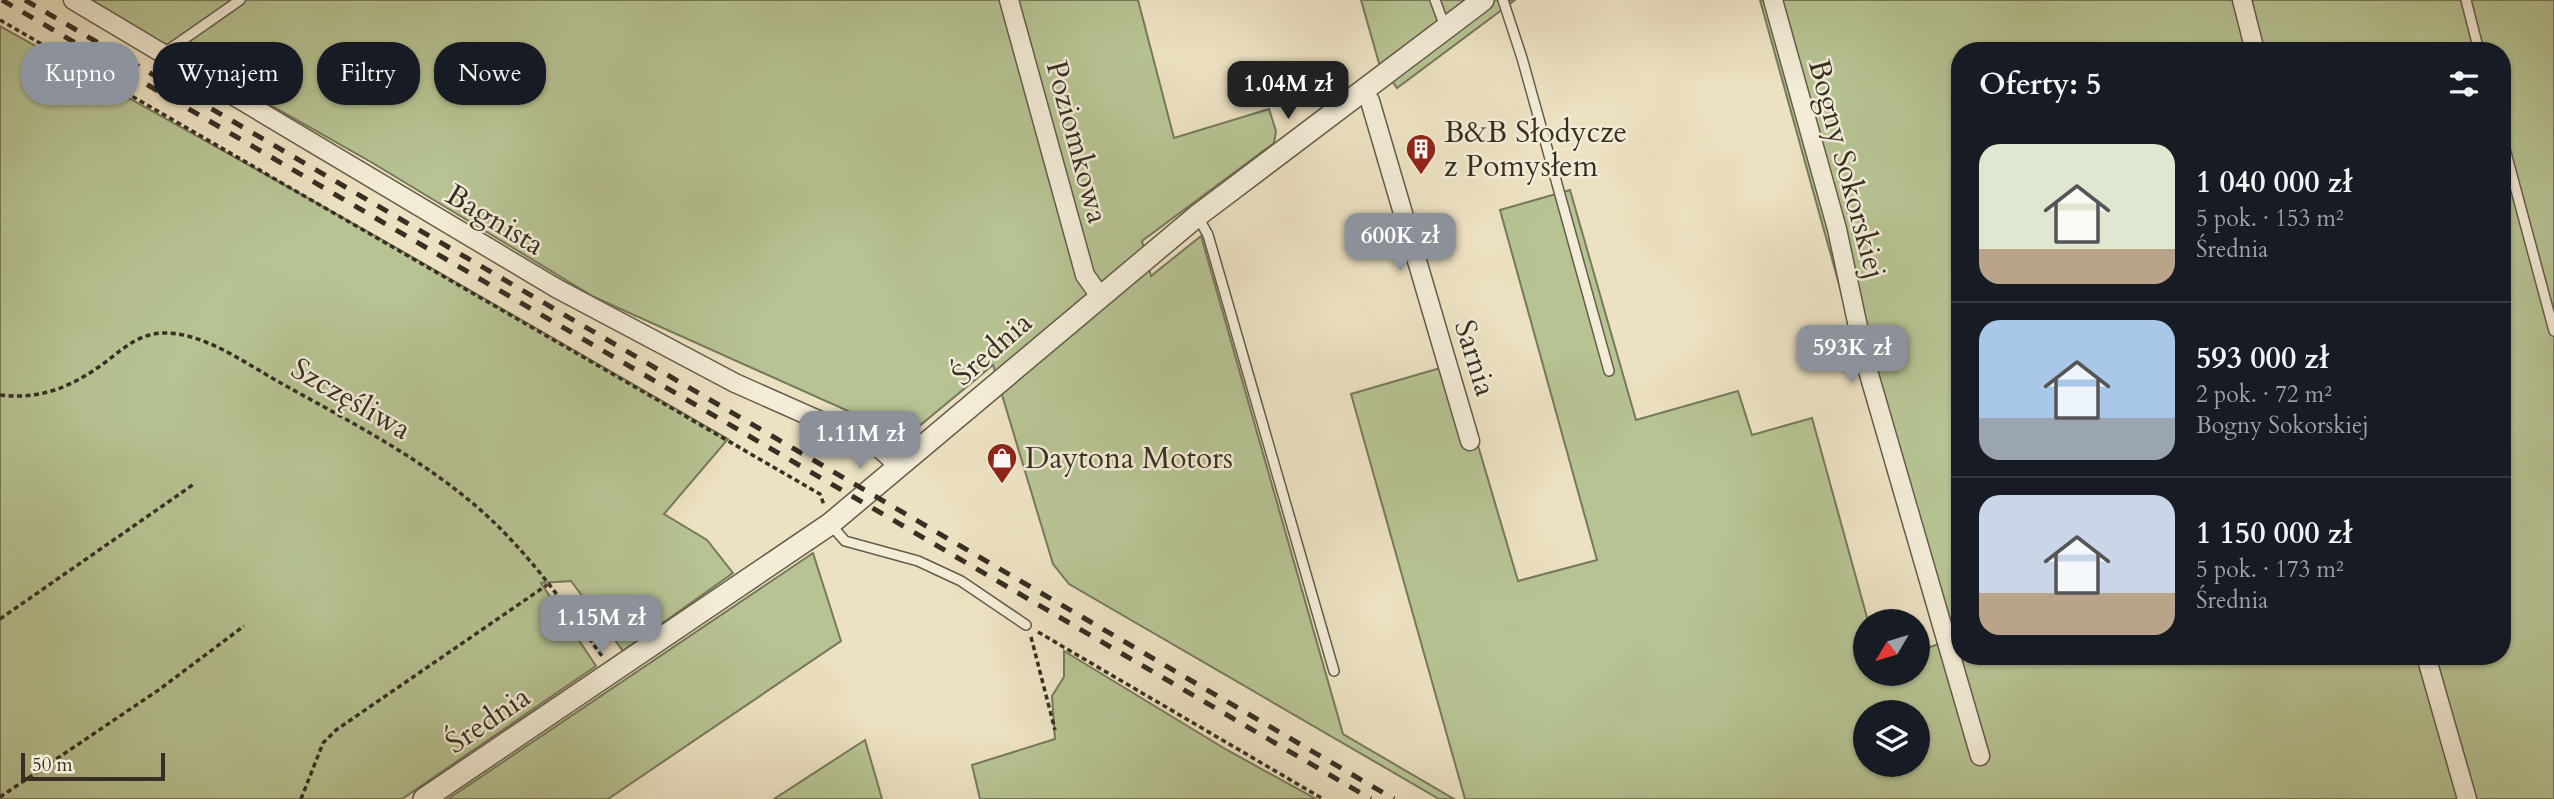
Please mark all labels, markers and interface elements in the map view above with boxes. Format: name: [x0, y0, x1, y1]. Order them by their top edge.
chip: Kupno: [21, 42, 139, 105]
chip: Wynajem: [153, 42, 303, 105]
chip: Filtry: [317, 42, 420, 105]
chip: Nowe: [434, 42, 546, 105]
street label: Bogny Sokorskiej: [1798, 55, 1896, 283]
street label: Poziomkowa: [1036, 56, 1118, 228]
pin: 1.04M zł: [1216, 61, 1360, 121]
text: Oferty: 5: [1979, 64, 2101, 105]
icon: filters: [2445, 65, 2483, 103]
text: 1.04M zł: [1243, 68, 1333, 99]
place label: B&B Słodycze z Pomysłem: [1444, 112, 1627, 187]
building icon: B&B Słodycze z Pomysłem: [1404, 132, 1438, 176]
text: 1 040 000 zł: [2196, 162, 2352, 203]
icon: home: [2035, 172, 2119, 256]
street label: Bagnista: [438, 175, 552, 265]
text: 5 pok. · 153 m²: [2196, 203, 2344, 234]
pin: 600K zł: [1335, 214, 1465, 273]
text: 600K zł: [1361, 220, 1439, 251]
text: Średnia: [2196, 234, 2268, 265]
street label: Średnia: [943, 303, 1041, 395]
street label: Sarnia: [1444, 315, 1506, 401]
pin: 593K zł: [1787, 326, 1917, 385]
text: 593K zł: [1813, 332, 1891, 363]
text: 593 000 zł: [2196, 338, 2329, 379]
street label: Szczęśliwa: [283, 348, 419, 450]
icon: home: [2035, 348, 2119, 432]
text: 2 pok. · 72 m²: [2196, 379, 2332, 410]
text: Bogny Sokorskiej: [2196, 410, 2369, 441]
pin: 1.11M zł: [788, 412, 932, 471]
text: 1.11M zł: [815, 418, 905, 449]
place label: Daytona Motors: [1025, 438, 1233, 479]
shop icon: Daytona Motors: [985, 441, 1019, 485]
text: 1 150 000 zł: [2196, 513, 2352, 554]
icon: home: [2035, 523, 2119, 607]
text: 5 pok. · 173 m²: [2196, 554, 2344, 585]
text: Średnia: [2196, 585, 2268, 616]
pin: 1.15M zł: [529, 596, 673, 655]
text: 1.15M zł: [556, 602, 646, 633]
north arrow: [1853, 609, 1930, 686]
map controls: [1853, 609, 1930, 777]
street label: Średnia: [438, 677, 538, 763]
button: layers: [1853, 700, 1930, 777]
scale bar: [21, 750, 164, 782]
text: 50 m: [32, 752, 73, 778]

